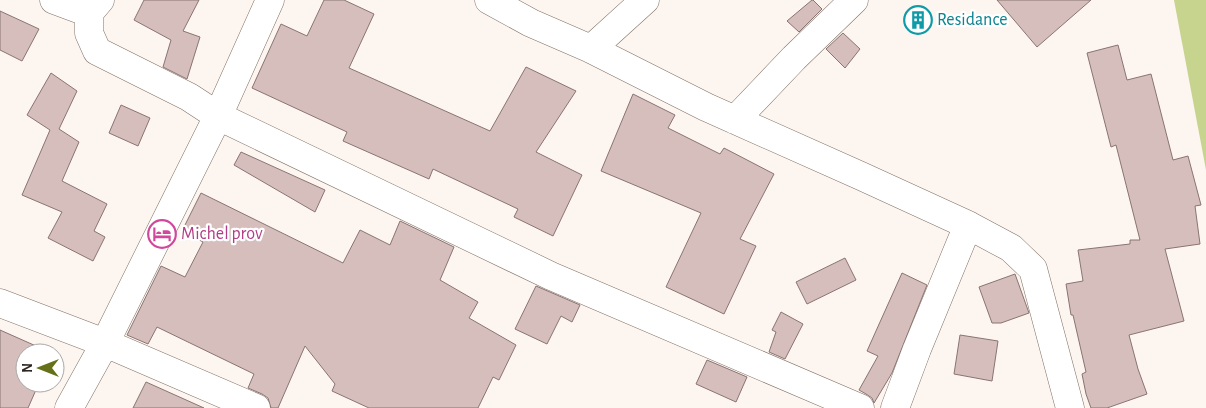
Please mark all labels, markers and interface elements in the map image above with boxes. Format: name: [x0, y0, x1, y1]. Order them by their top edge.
building icon: Residance: [903, 5, 933, 35]
place label: Residance: [937, 11, 1008, 29]
hotel icon: Michel prov: [147, 219, 177, 249]
place label: Michel prov: [181, 225, 263, 243]
north arrow: [15, 343, 65, 393]
text: N: [21, 363, 35, 373]

